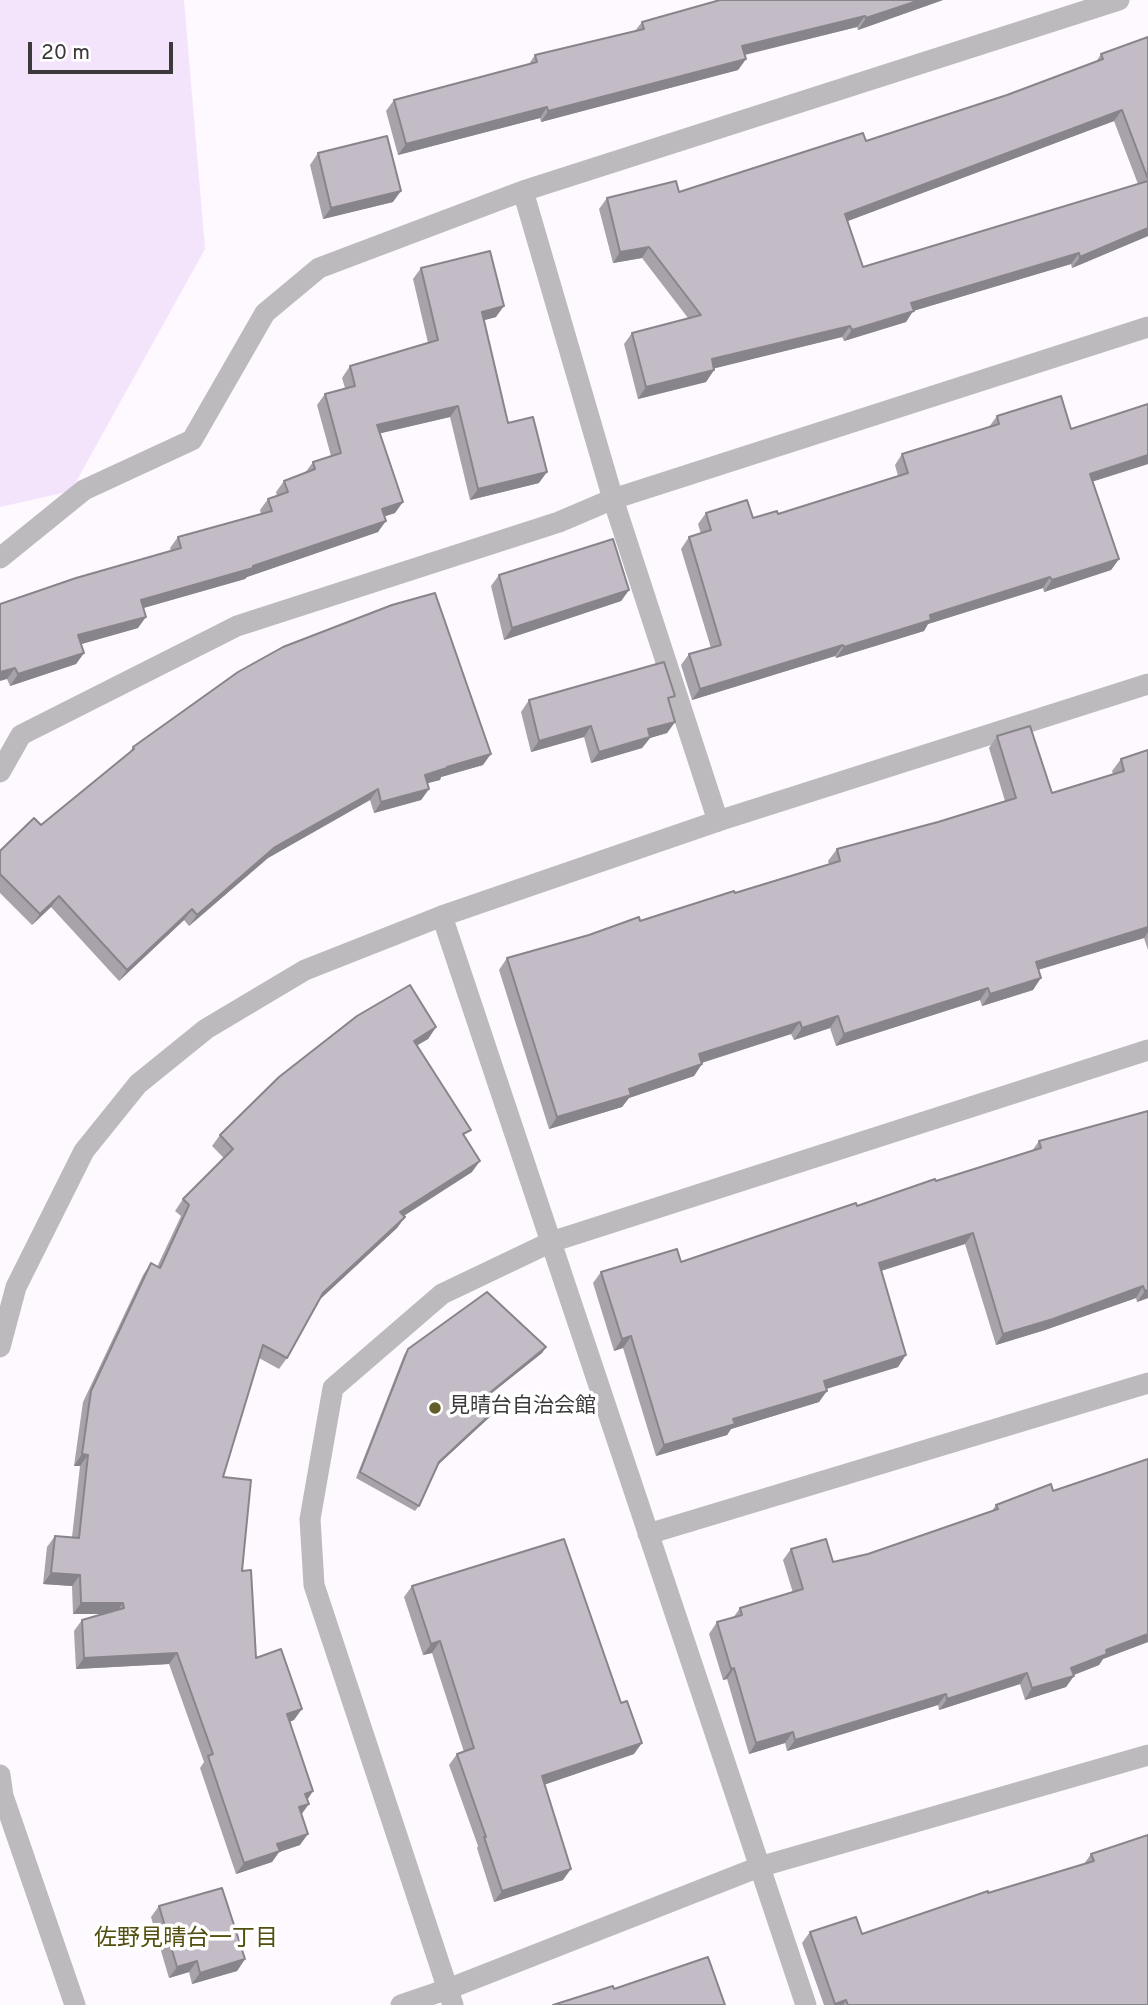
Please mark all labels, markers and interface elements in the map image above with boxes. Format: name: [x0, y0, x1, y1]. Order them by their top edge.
scale bar: [32, 28, 177, 72]
text: 20 m: [41, 40, 90, 67]
place label: 見晴台自治会館: [449, 1395, 596, 1421]
marker: 見晴台自治会館: [427, 1400, 443, 1416]
district label: 佐野見晴台一丁目: [94, 1926, 278, 1954]

